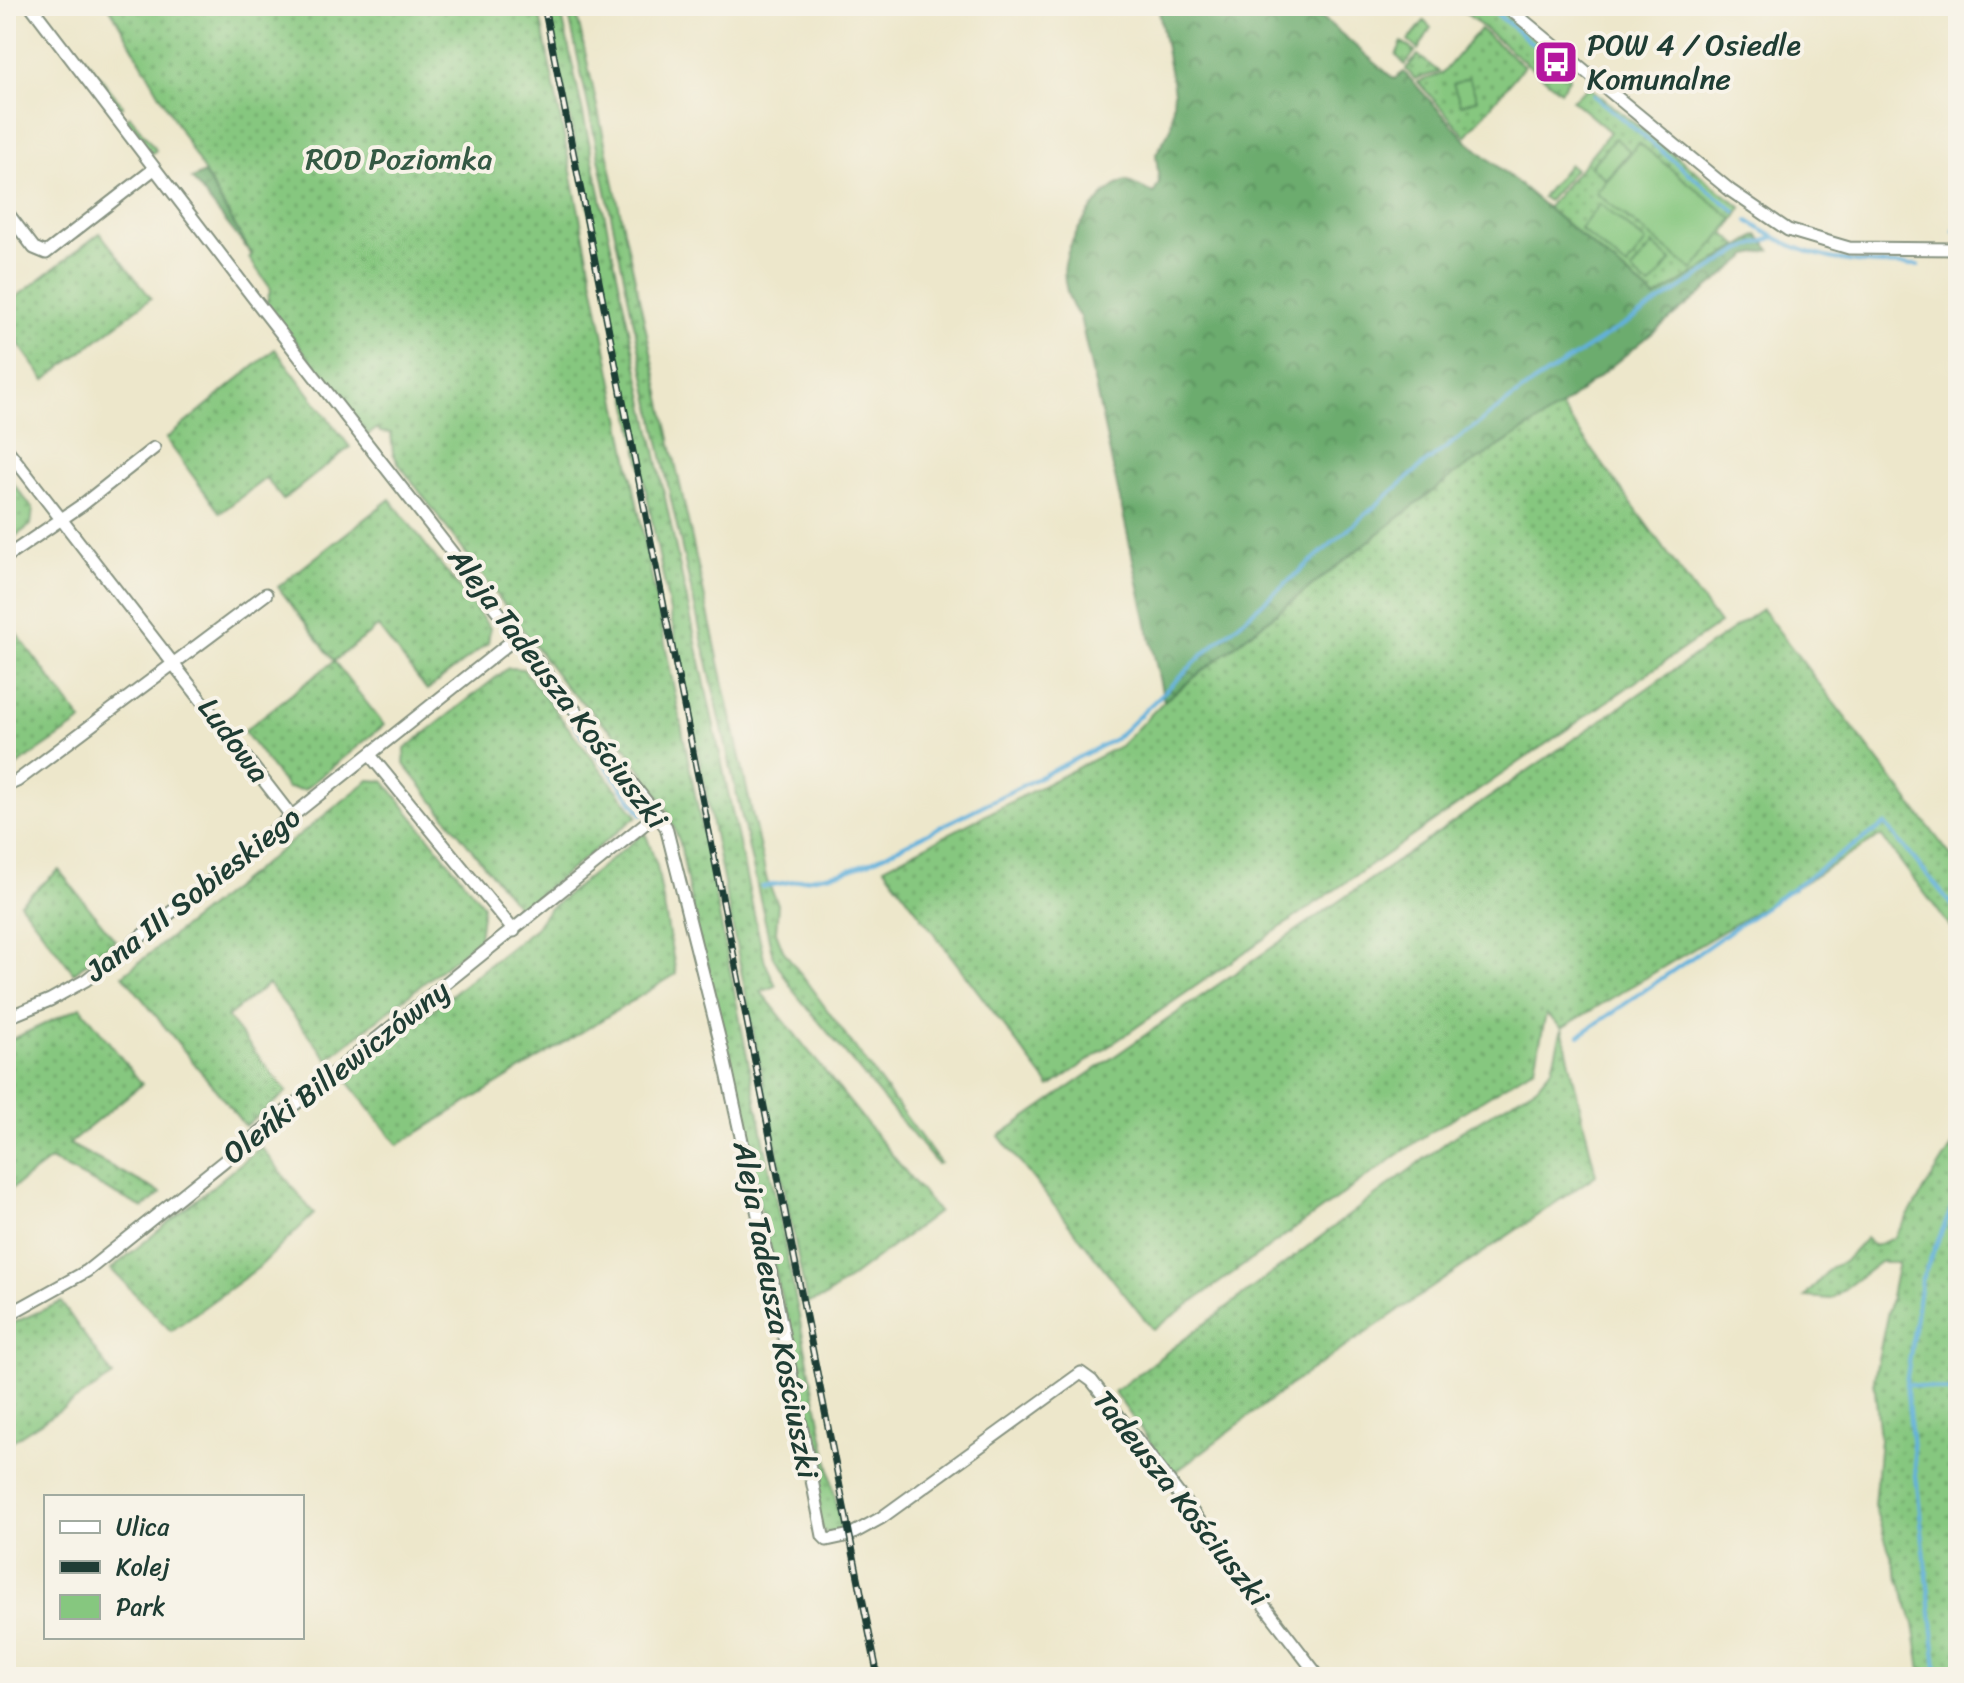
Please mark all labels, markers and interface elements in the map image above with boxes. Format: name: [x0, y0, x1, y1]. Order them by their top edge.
place label: POW 4 / Osiedle Komunalne: [1587, 18, 1801, 106]
bus stop icon: POW 4 / Osiedle Komunalne: [1532, 38, 1580, 86]
park label: ROD Poziomka: [305, 132, 493, 186]
street label: Aleja Tadeusza Kościuszki: [433, 534, 684, 842]
street label: Ludowa: [183, 685, 285, 795]
street label: Jana III Sobieskiego: [72, 792, 313, 997]
street label: Oleńki Billewiczówny: [210, 965, 462, 1179]
street label: Aleja Tadeusza Kościuszki: [717, 1136, 835, 1485]
street label: Tadeusza Kościuszki: [1078, 1377, 1285, 1620]
legend: [44, 1495, 304, 1639]
text: Ulica: [116, 1506, 170, 1548]
text: Kolej: [116, 1546, 170, 1588]
text: Park: [116, 1586, 165, 1628]

